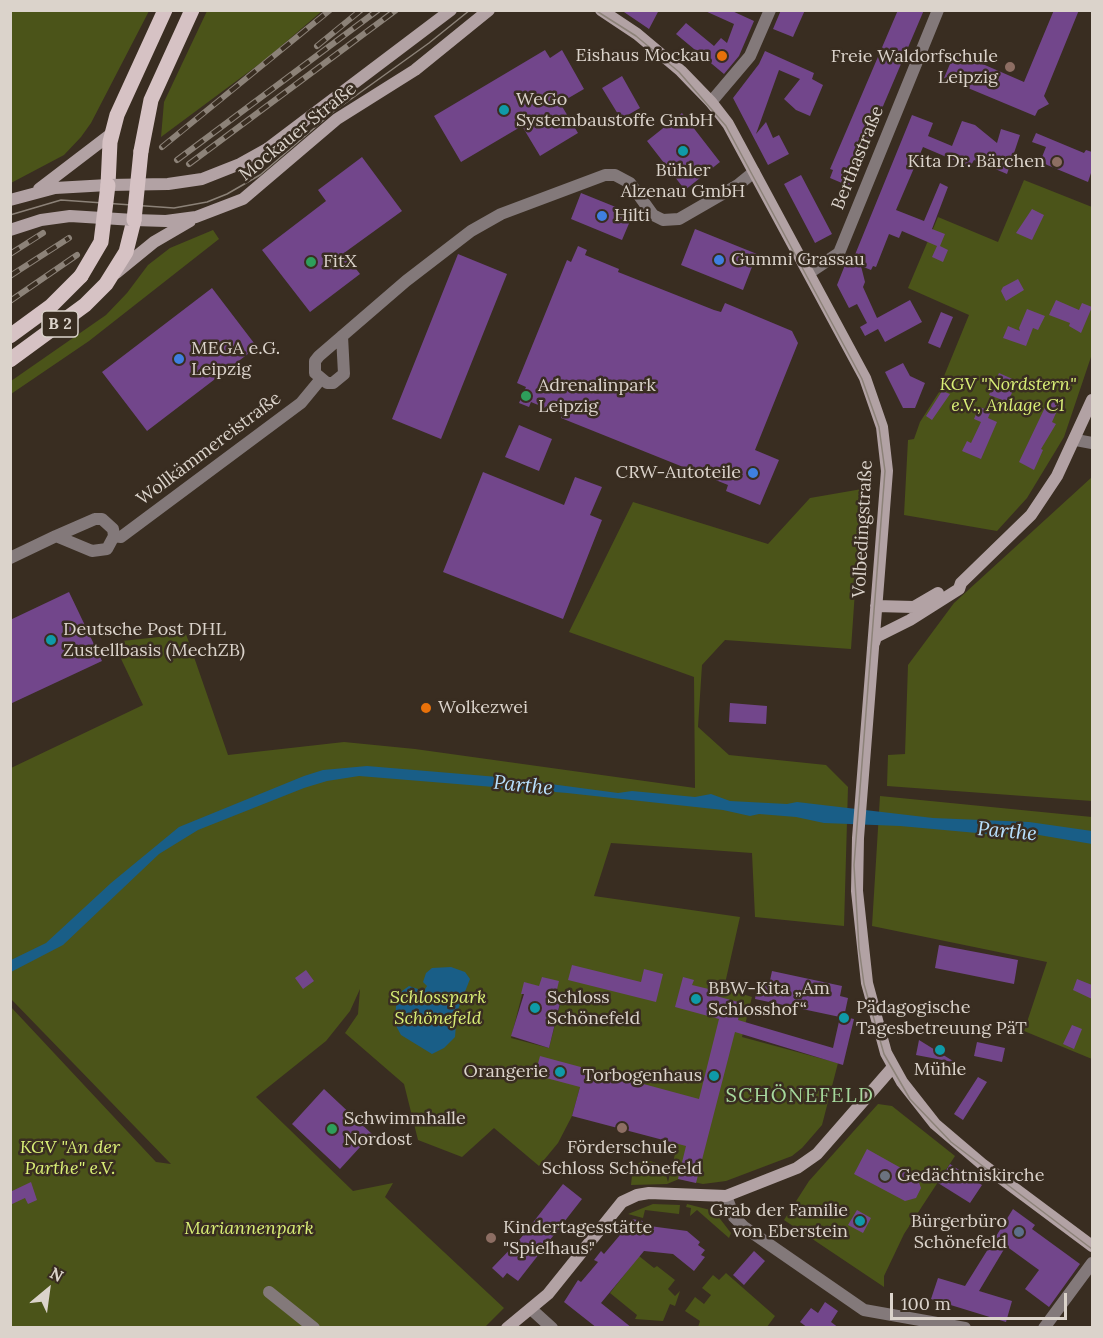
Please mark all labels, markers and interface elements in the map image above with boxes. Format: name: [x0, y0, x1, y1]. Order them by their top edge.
place label: Eishaus Mockau: [576, 45, 710, 67]
place label: Freie Waldorfschule Leipzig: [831, 46, 998, 88]
marker: Eishaus Mockau: [715, 49, 729, 63]
marker: Freie Waldorfschule Leipzig: [1003, 60, 1017, 74]
street label: Mockauer Straße: [235, 78, 361, 186]
place label: WeGo Systembaustoffe GmbH: [516, 89, 714, 132]
marker: WeGo Systembaustoffe GmbH: [497, 103, 511, 117]
street label: Berthastraße: [827, 103, 889, 213]
marker: Bühler Alzenau GmbH: [676, 144, 690, 158]
place label: Kita Dr. Bärchen: [908, 151, 1045, 173]
marker: Kita Dr. Bärchen: [1050, 155, 1064, 169]
place label: Bühler Alzenau GmbH: [621, 160, 745, 202]
place label: Hilti: [614, 205, 650, 227]
marker: Hilti: [595, 209, 609, 223]
place label: Gummi Grassau: [731, 249, 865, 271]
place label: FitX: [323, 251, 357, 273]
marker: Gummi Grassau: [712, 253, 726, 267]
marker: FitX: [304, 255, 318, 269]
road number: B 2: [42, 311, 78, 337]
place label: MEGA e.G. Leipzig: [191, 338, 280, 380]
marker: MEGA e.G. Leipzig: [172, 352, 186, 366]
park label: KGV "Nordstern" e.V., Anlage C1: [939, 374, 1077, 416]
place label: Adrenalinpark Leipzig: [538, 375, 656, 418]
street label: Wollkämmereistraße: [133, 388, 285, 510]
marker: Adrenalinpark Leipzig: [519, 389, 533, 403]
street label: Volbedingstraße: [849, 460, 877, 598]
place label: CRW-Autoteile: [616, 462, 741, 484]
marker: CRW-Autoteile: [746, 466, 760, 480]
place label: Deutsche Post DHL Zustellbasis (MechZB): [63, 619, 245, 662]
marker: Deutsche Post DHL Zustellbasis (MechZB): [44, 633, 58, 647]
place label: Wolkezwei: [438, 697, 528, 719]
marker: Wolkezwei: [419, 701, 433, 715]
water label: Parthe: [492, 771, 554, 801]
water label: Parthe: [976, 817, 1038, 847]
place label: BBW-Kita „Am Schlosshof“: [708, 978, 830, 1020]
park label: Schlosspark Schönefeld: [390, 987, 486, 1030]
place label: Schloss Schönefeld: [547, 987, 640, 1030]
marker: BBW-Kita „Am Schlosshof“: [689, 992, 703, 1006]
place label: Pädagogische Tagesbetreuung PäT: [856, 997, 1027, 1040]
marker: Schloss Schönefeld: [528, 1001, 542, 1015]
marker: Pädagogische Tagesbetreuung PäT: [837, 1011, 851, 1025]
marker: Mühle: [933, 1043, 947, 1057]
place label: Mühle: [914, 1059, 966, 1081]
place label: Orangerie: [464, 1061, 548, 1083]
marker: Orangerie: [553, 1065, 567, 1079]
place label: Torbogenhaus: [583, 1065, 702, 1087]
marker: Torbogenhaus: [707, 1069, 721, 1083]
district label: SCHÖNEFELD: [726, 1084, 874, 1108]
place label: Schwimmhalle Nordost: [344, 1108, 466, 1150]
marker: Förderschule Schloss Schönefeld: [615, 1121, 629, 1135]
marker: Schwimmhalle Nordost: [325, 1122, 339, 1136]
park label: KGV "An der Parthe" e.V.: [20, 1137, 120, 1180]
place label: Förderschule Schloss Schönefeld: [542, 1137, 702, 1180]
place label: Gedächtniskirche: [897, 1165, 1044, 1187]
marker: Gedächtniskirche: [878, 1169, 892, 1183]
place label: Grab der Familie von Eberstein: [710, 1200, 848, 1242]
place label: Bürgerbüro Schönefeld: [911, 1211, 1007, 1254]
marker: Grab der Familie von Eberstein: [853, 1214, 867, 1228]
place label: Kindertagesstätte "Spielhaus": [503, 1217, 652, 1260]
park label: Mariannenpark: [184, 1218, 314, 1240]
marker: Bürgerbüro Schönefeld: [1012, 1225, 1026, 1239]
marker: Kindertagesstätte "Spielhaus": [484, 1231, 498, 1245]
north arrow: [18, 1260, 78, 1320]
text: N: [46, 1263, 67, 1286]
scale bar: [893, 1281, 1070, 1319]
text: 100 m: [901, 1292, 951, 1315]

